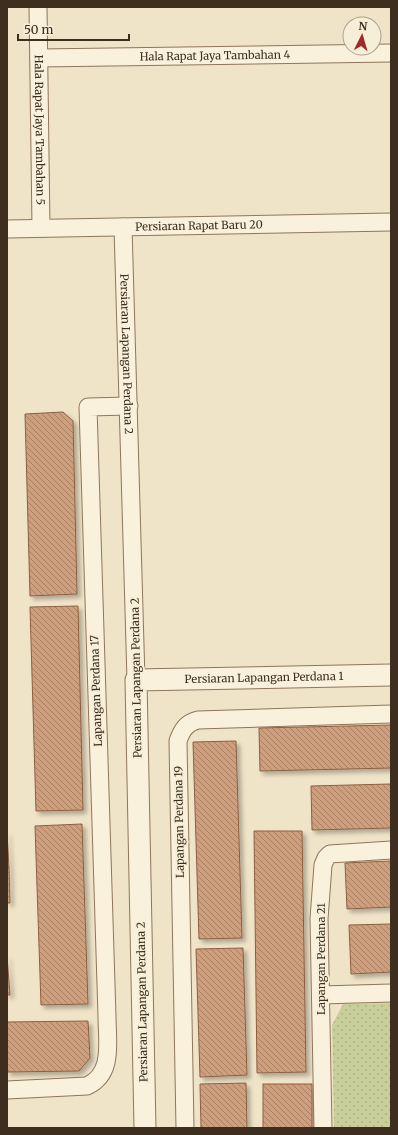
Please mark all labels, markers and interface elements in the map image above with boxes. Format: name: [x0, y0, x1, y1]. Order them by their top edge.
scale bar: [18, 16, 129, 42]
north arrow: [342, 16, 382, 56]
text: N: [358, 19, 368, 33]
text: 50 m: [24, 22, 53, 37]
street label: Hala Rapat Jaya Tambahan 4: [140, 47, 291, 64]
street label: Hala Rapat Jaya Tambahan 5: [32, 55, 48, 205]
street label: Persiaran Rapat Baru 20: [135, 217, 263, 234]
street label: Persiaran Lapangan Perdana 2: [117, 274, 136, 434]
street label: Persiaran Lapangan Perdana 2: [128, 598, 144, 758]
street label: Lapangan Perdana 17: [87, 635, 105, 747]
street label: Persiaran Lapangan Perdana 1: [184, 669, 343, 686]
street label: Lapangan Perdana 19: [171, 766, 187, 878]
street label: Lapangan Perdana 21: [314, 903, 328, 1015]
street label: Persiaran Lapangan Perdana 2: [134, 922, 150, 1082]

